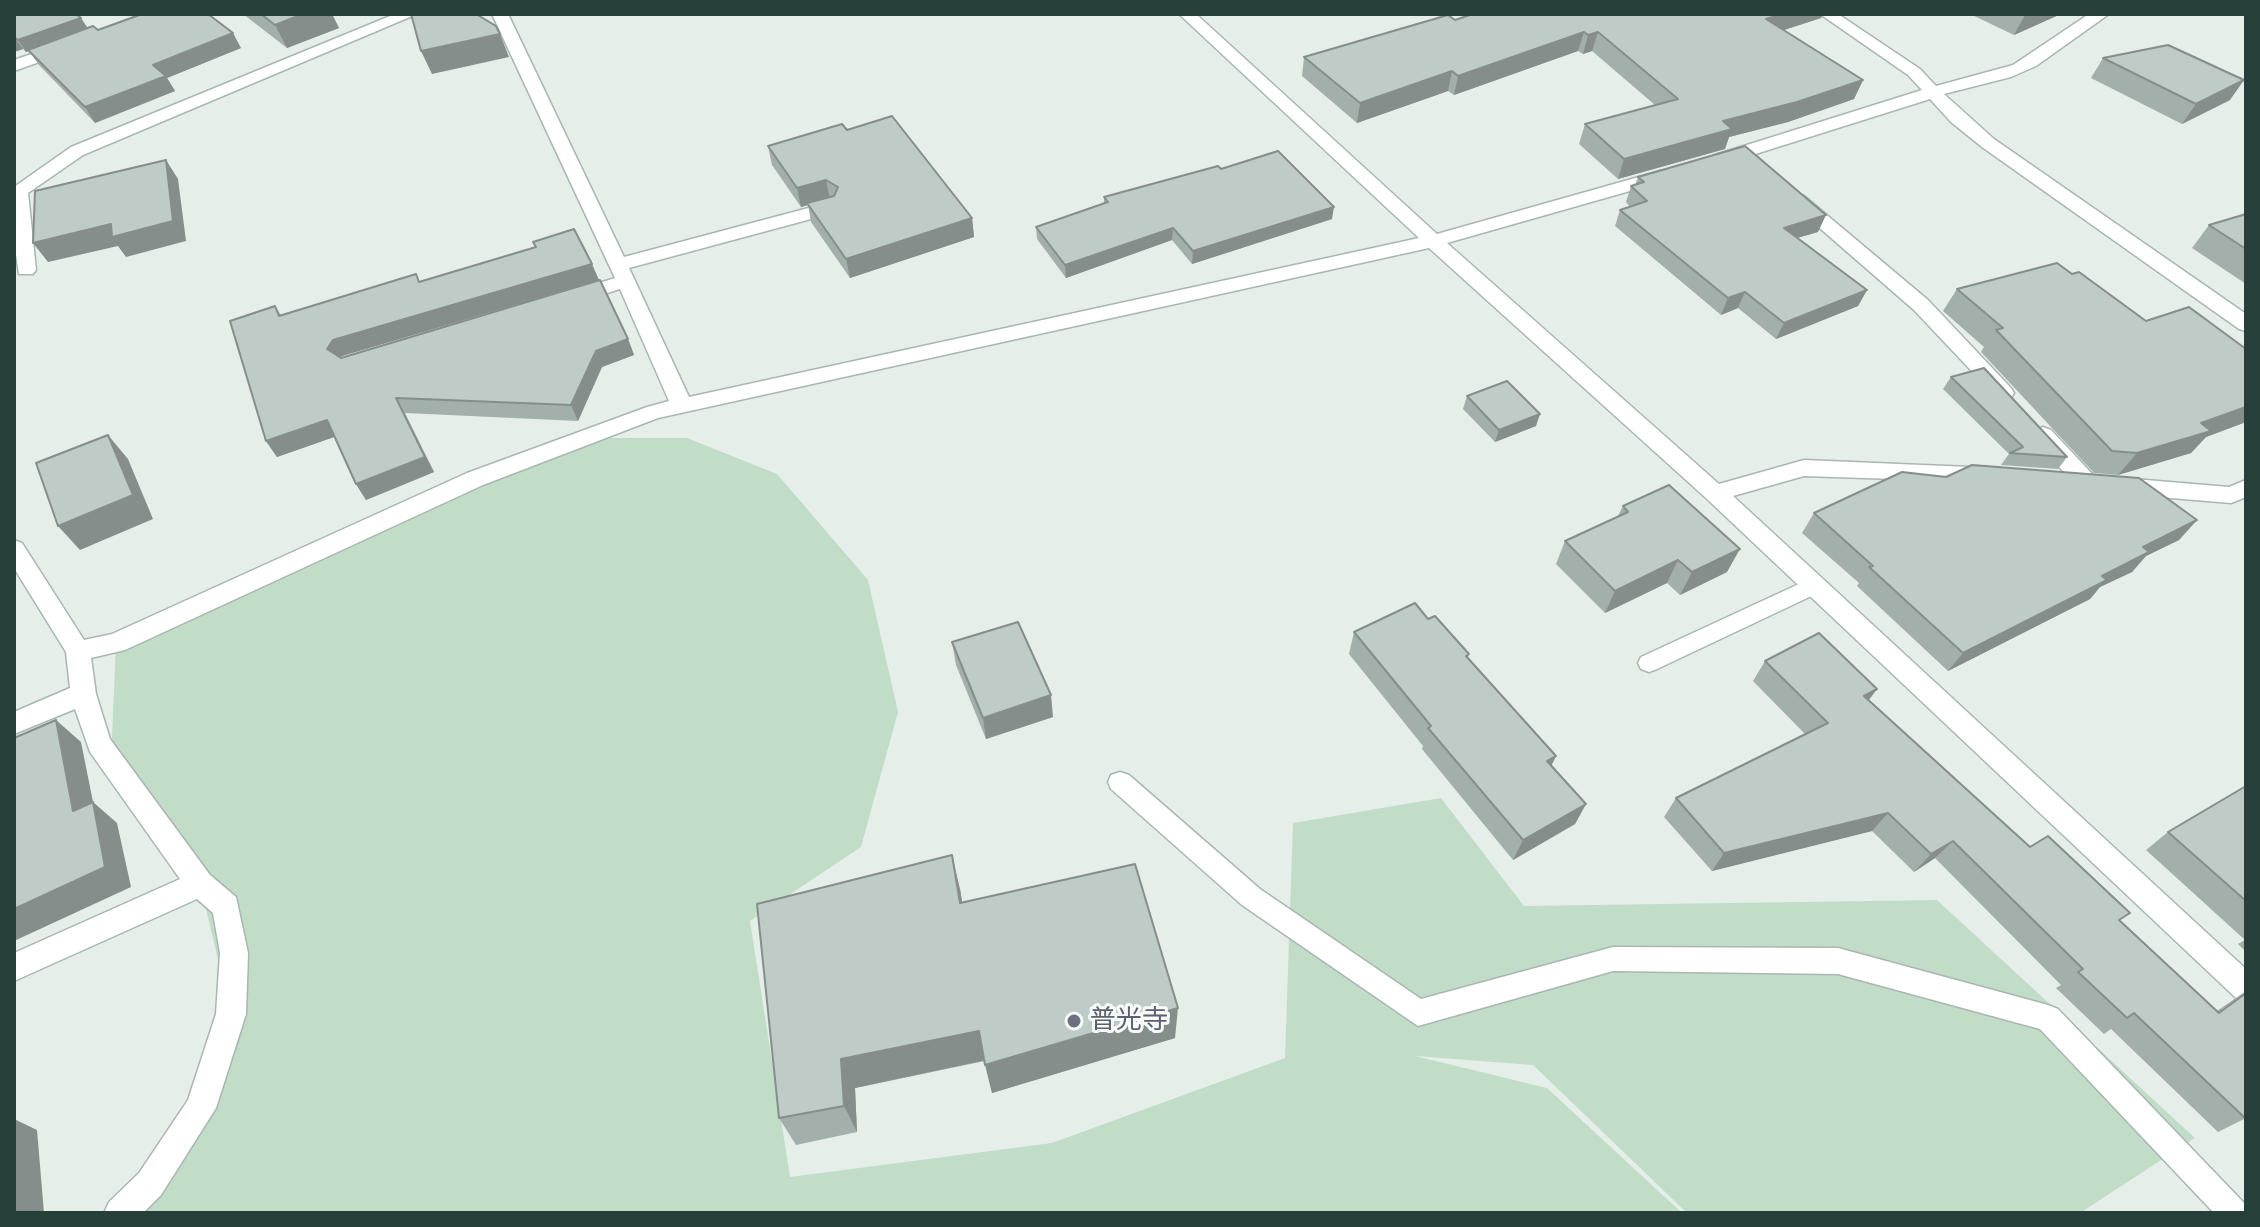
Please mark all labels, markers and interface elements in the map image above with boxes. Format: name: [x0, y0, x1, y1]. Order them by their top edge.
place label: 普光寺: [1090, 1005, 1168, 1037]
marker: 普光寺: [1065, 1012, 1083, 1030]

